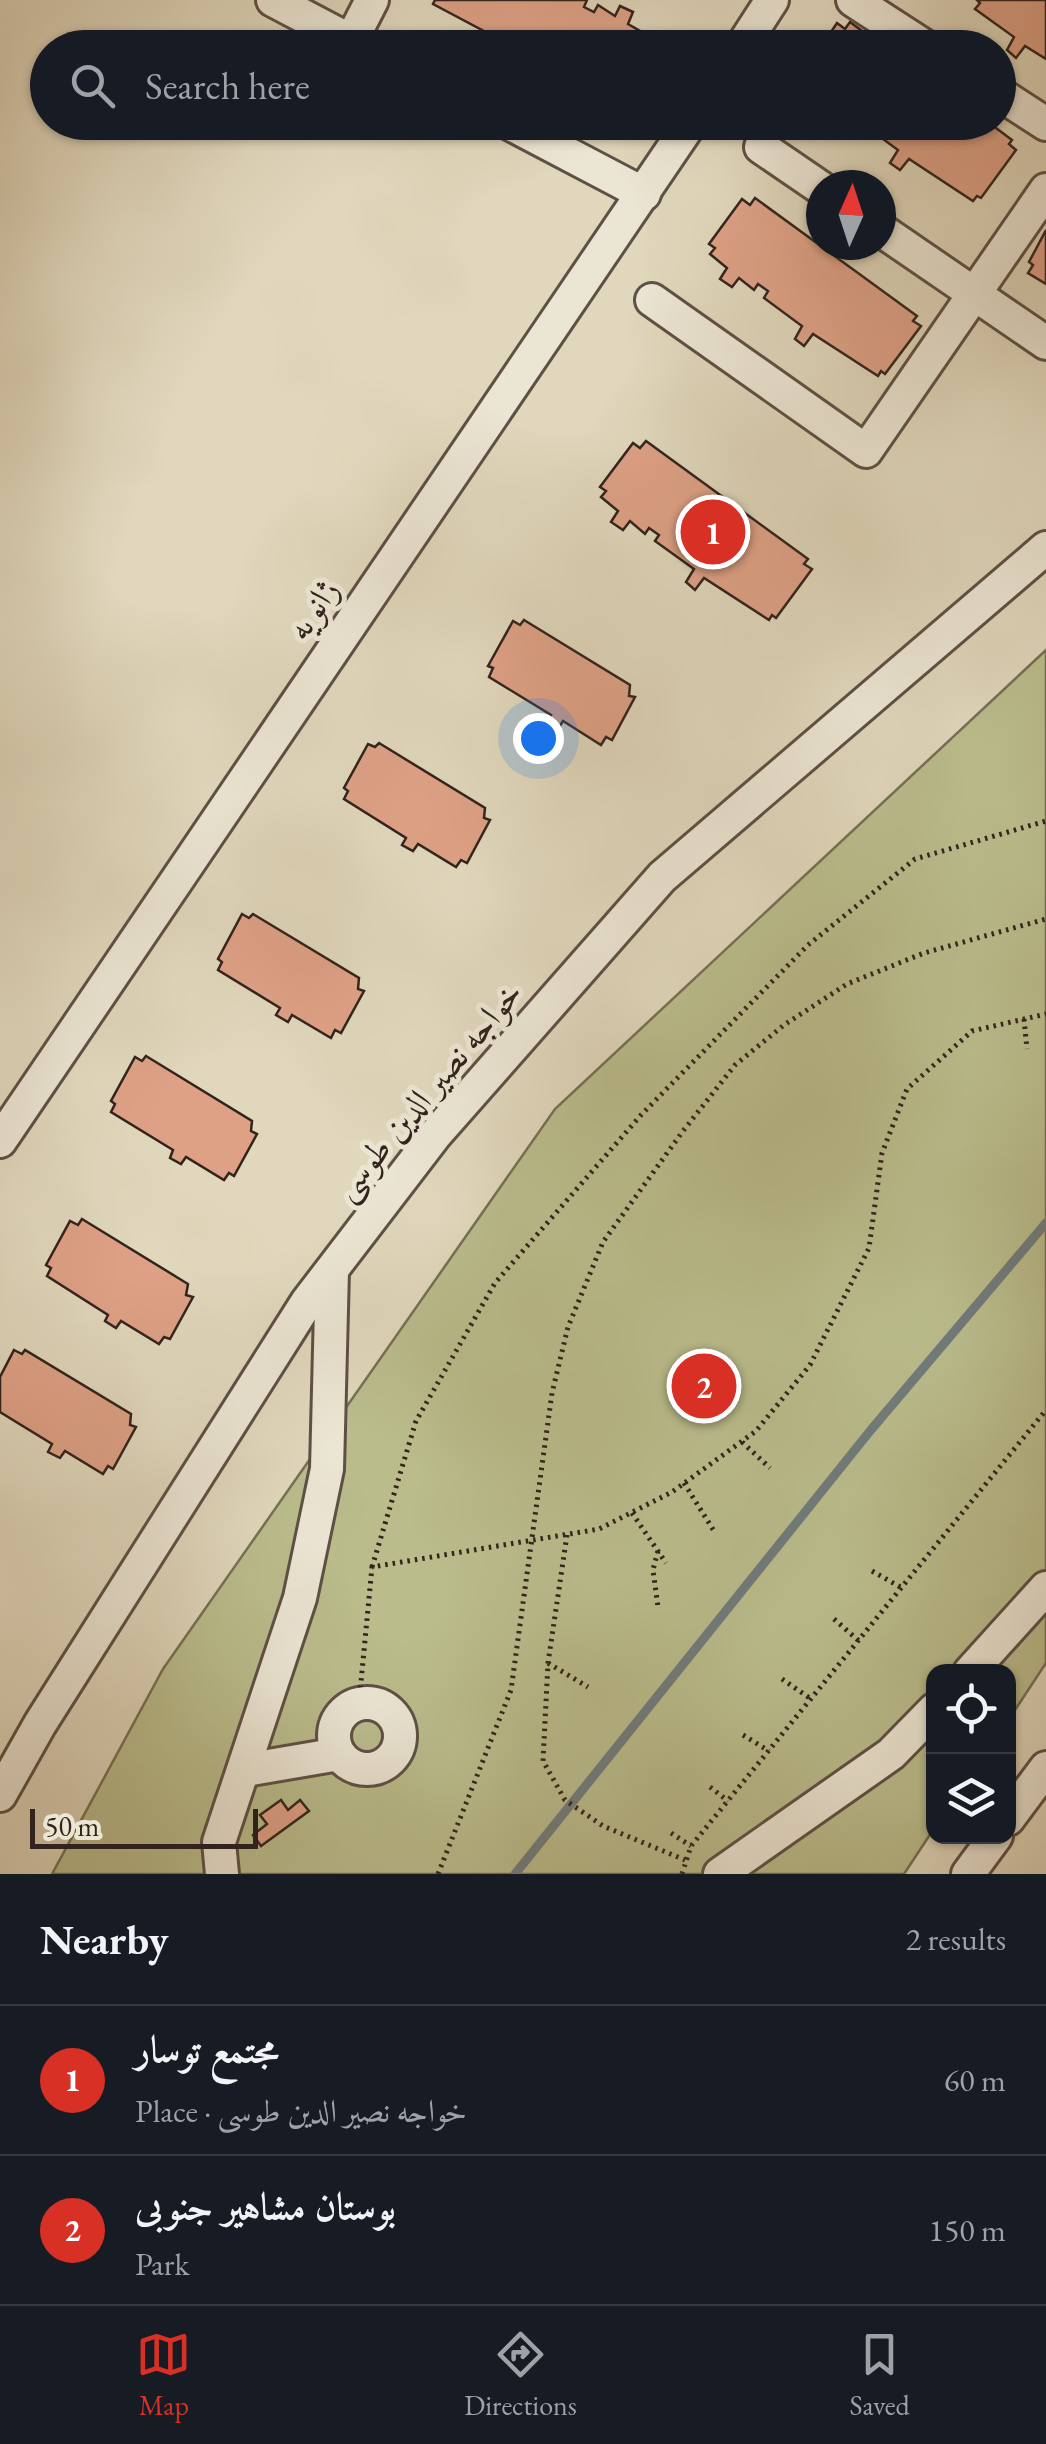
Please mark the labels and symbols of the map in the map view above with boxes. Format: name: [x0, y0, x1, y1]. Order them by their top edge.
north arrow: [806, 170, 896, 260]
pin: 1: [680, 494, 746, 570]
street label: ژانویه: [275, 570, 349, 648]
your location: [513, 713, 564, 764]
street label: خواجه نصیر الدین طوسی: [322, 971, 534, 1211]
pin: 2: [672, 1348, 736, 1424]
scale bar: [30, 1804, 258, 1848]

